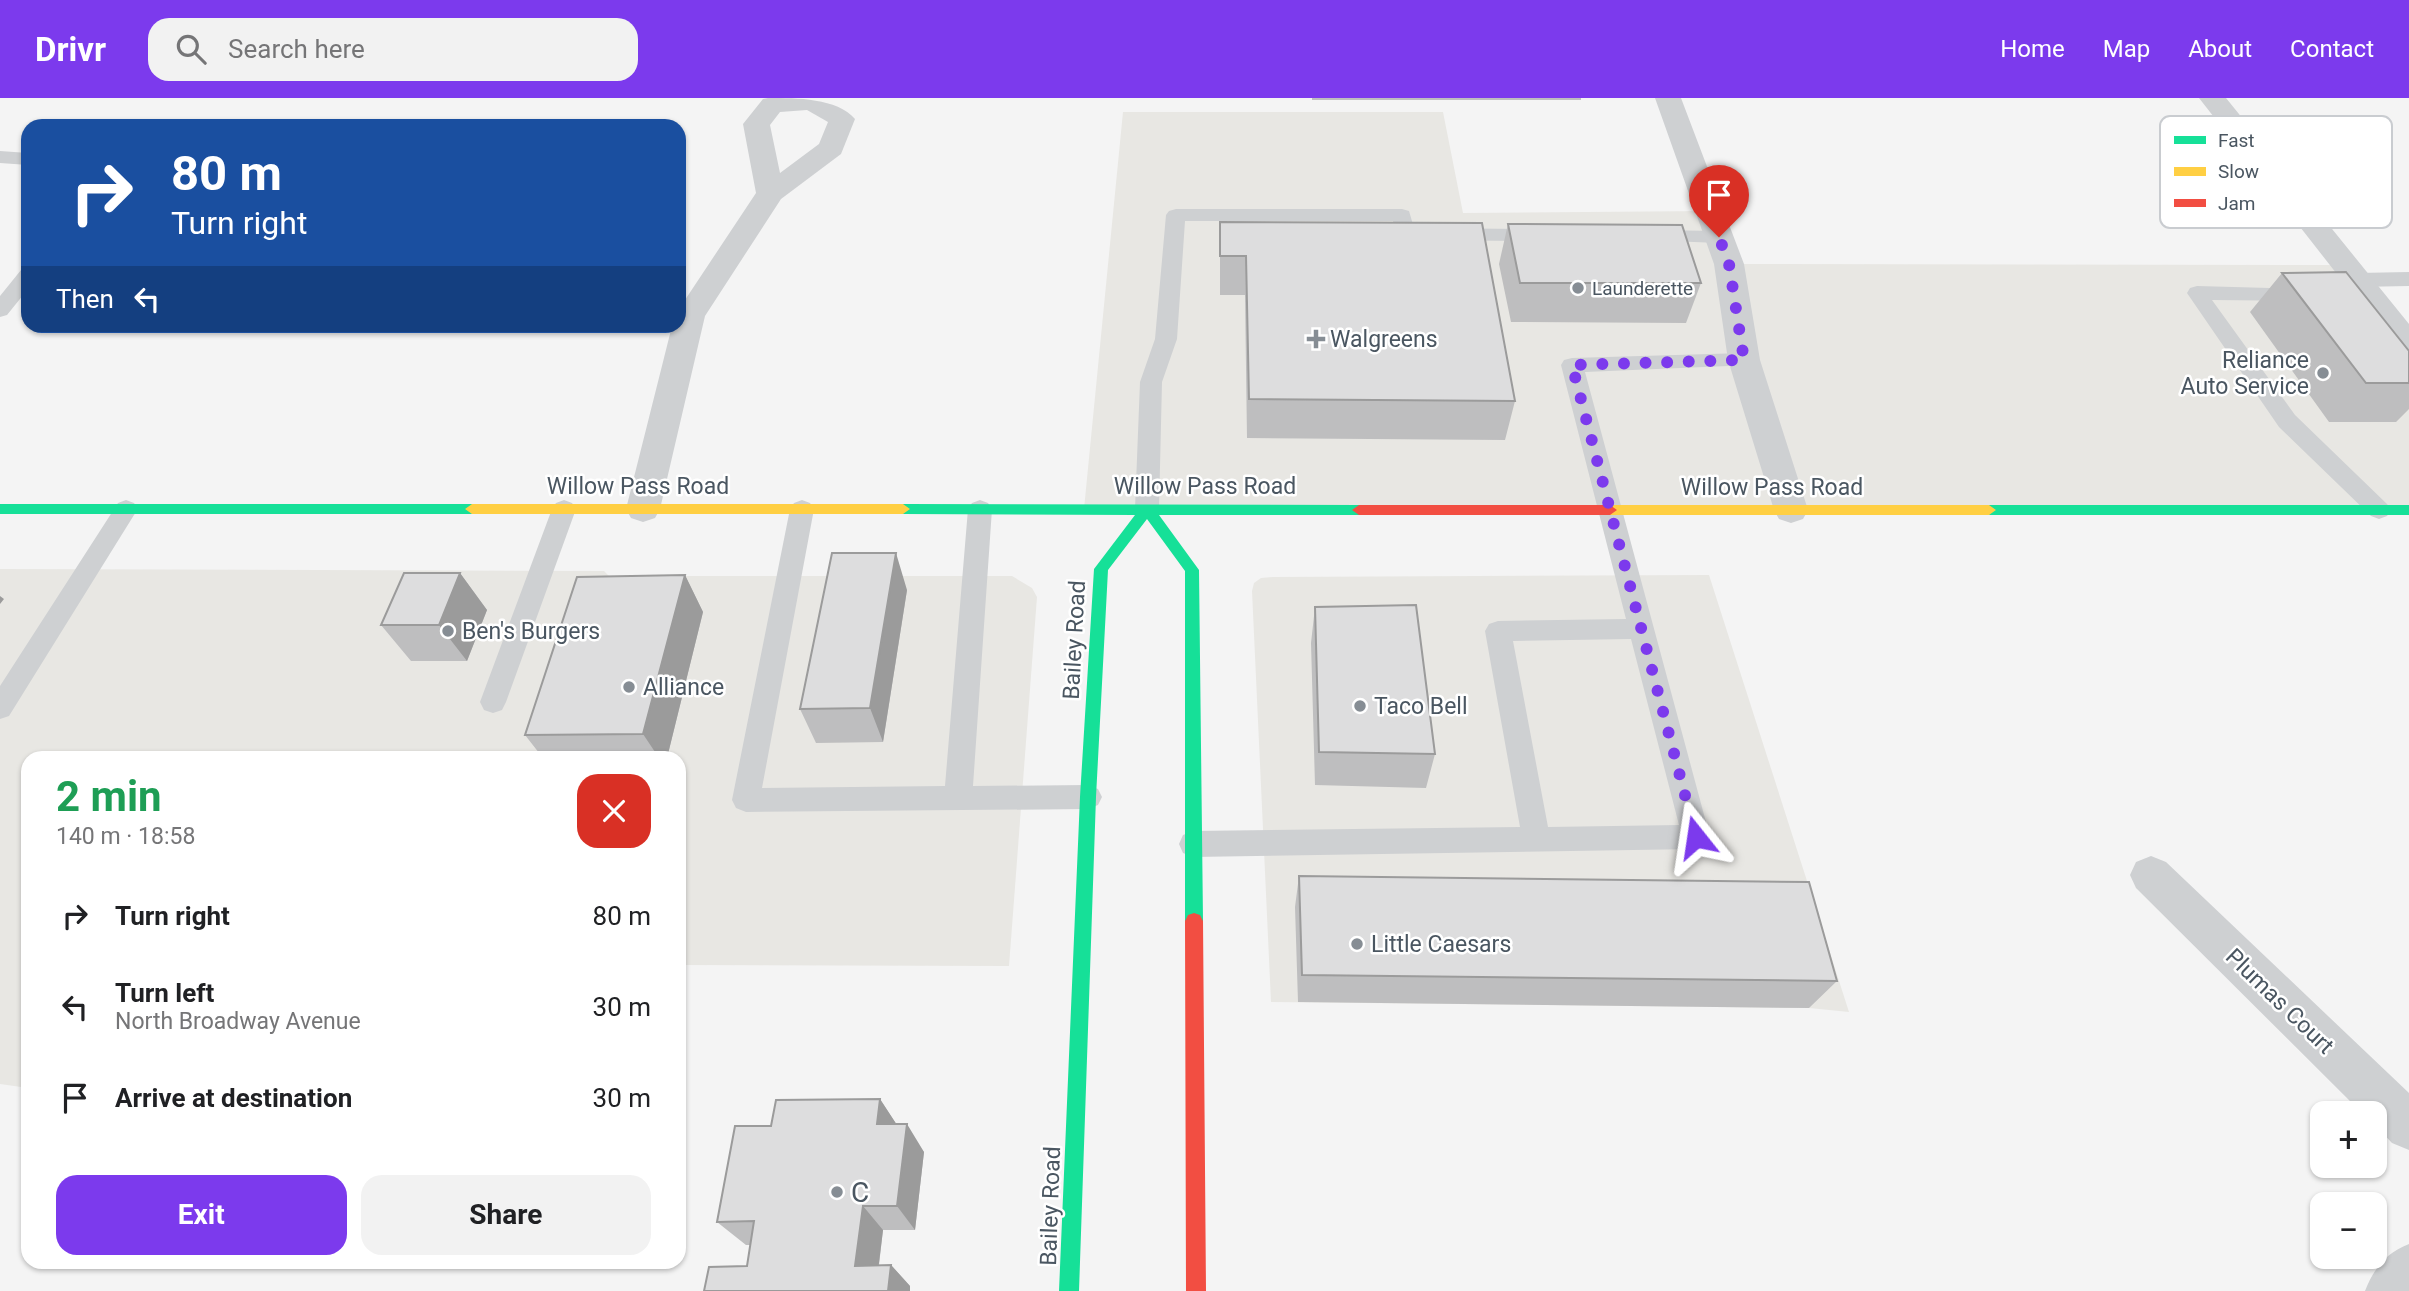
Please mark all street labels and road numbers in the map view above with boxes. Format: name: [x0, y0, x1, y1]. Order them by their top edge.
street label: Willow Pass Road: [547, 473, 729, 500]
street label: Willow Pass Road: [1114, 473, 1296, 500]
street label: Willow Pass Road: [1681, 474, 1863, 501]
street label: Bailey Road: [1058, 580, 1091, 700]
street label: Plumas Court: [2220, 943, 2339, 1060]
street label: Bailey Road: [1035, 1146, 1066, 1266]

